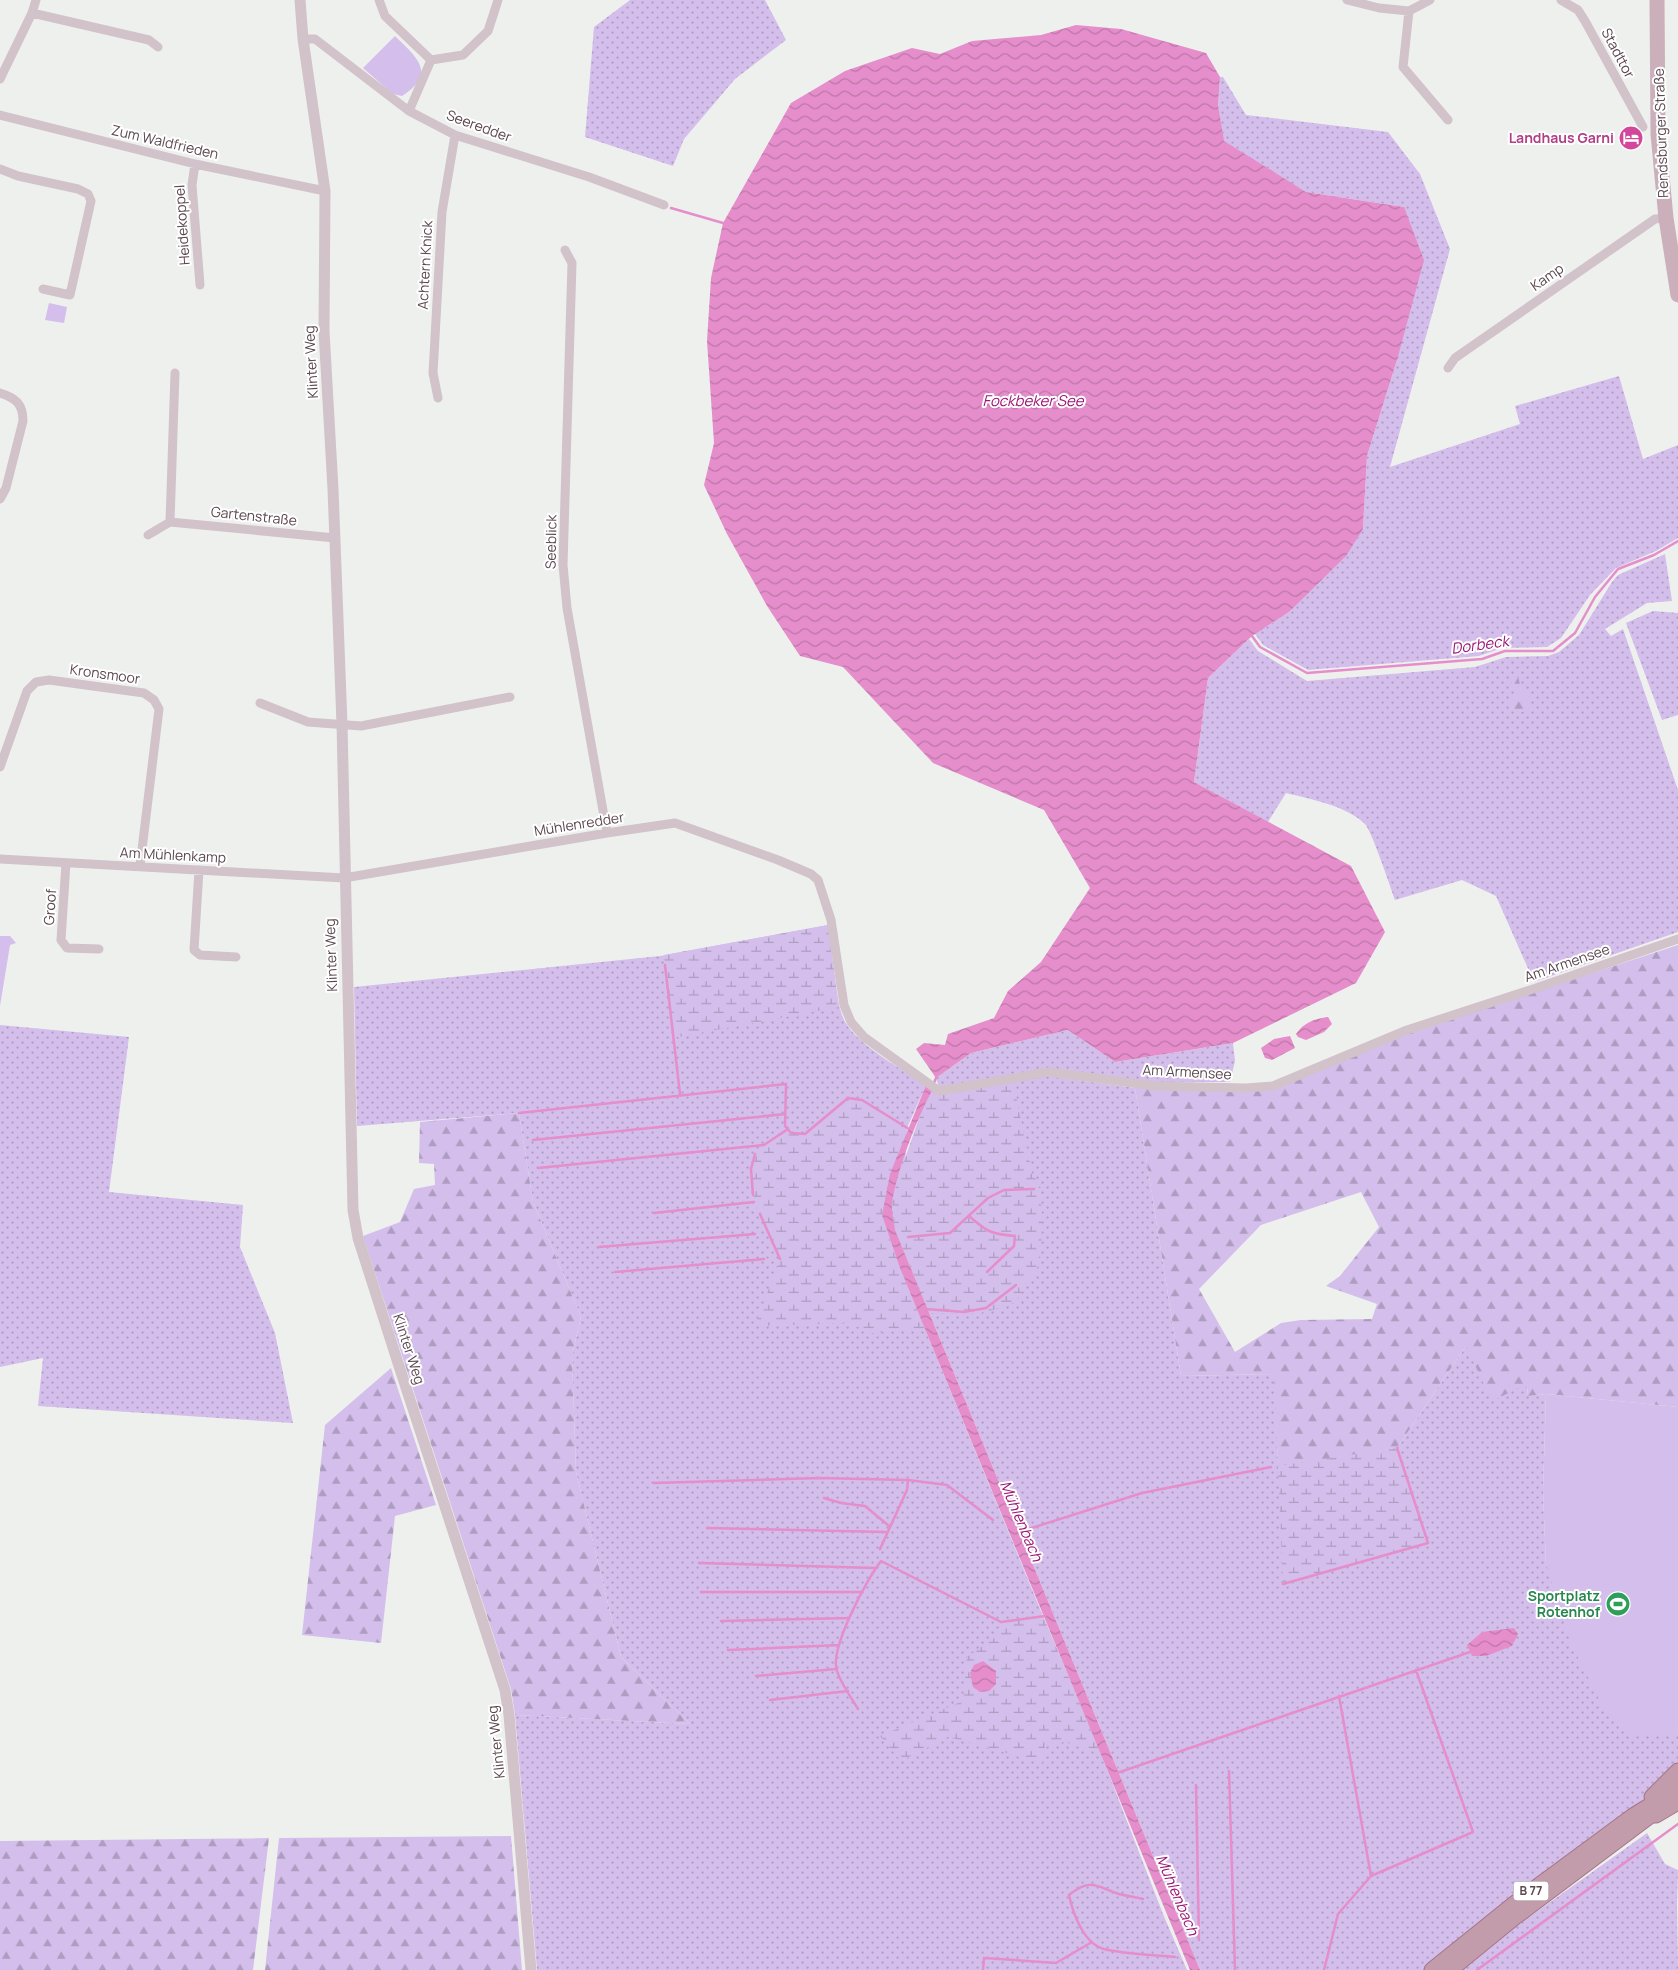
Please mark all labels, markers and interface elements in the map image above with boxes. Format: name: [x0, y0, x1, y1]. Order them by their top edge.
street label: Stadttor: [1597, 24, 1640, 81]
street label: Rendsburger Straße: [1649, 68, 1672, 198]
street label: Seeredder: [444, 105, 514, 146]
street label: Zum Waldfrieden: [110, 120, 221, 163]
hotel icon: Landhaus Garni: [1618, 125, 1644, 151]
place label: Landhaus Garni: [1509, 128, 1614, 147]
street label: Heidekoppel: [169, 184, 194, 266]
street label: Achtern Knick: [413, 219, 436, 310]
street label: Kamp: [1526, 258, 1567, 295]
street label: Klinter Weg: [299, 325, 322, 399]
water label: Fockbeker See: [983, 390, 1085, 411]
street label: Gartenstraße: [210, 502, 298, 529]
street label: Seeblick: [541, 514, 560, 569]
water label: Dorbeck: [1450, 630, 1513, 659]
street label: Kronsmoor: [69, 659, 141, 688]
street label: Mühlenredder: [533, 807, 625, 840]
street label: Am Mühlenkamp: [119, 842, 227, 867]
street label: Groof: [39, 888, 60, 926]
street label: Klinter Weg: [320, 918, 341, 992]
street label: Am Armensee: [1522, 939, 1612, 986]
street label: Am Armensee: [1142, 1060, 1232, 1083]
street label: Klinter Weg: [389, 1311, 430, 1387]
water label: Mühlenbach: [995, 1477, 1048, 1565]
place label: Sportplatz Rotenhof: [1528, 1586, 1601, 1621]
sports icon: Sportplatz Rotenhof: [1605, 1591, 1631, 1617]
street label: Klinter Weg: [482, 1705, 509, 1779]
water label: Mühlenbach: [1151, 1851, 1204, 1939]
road number: B 77: [1514, 1882, 1548, 1900]

